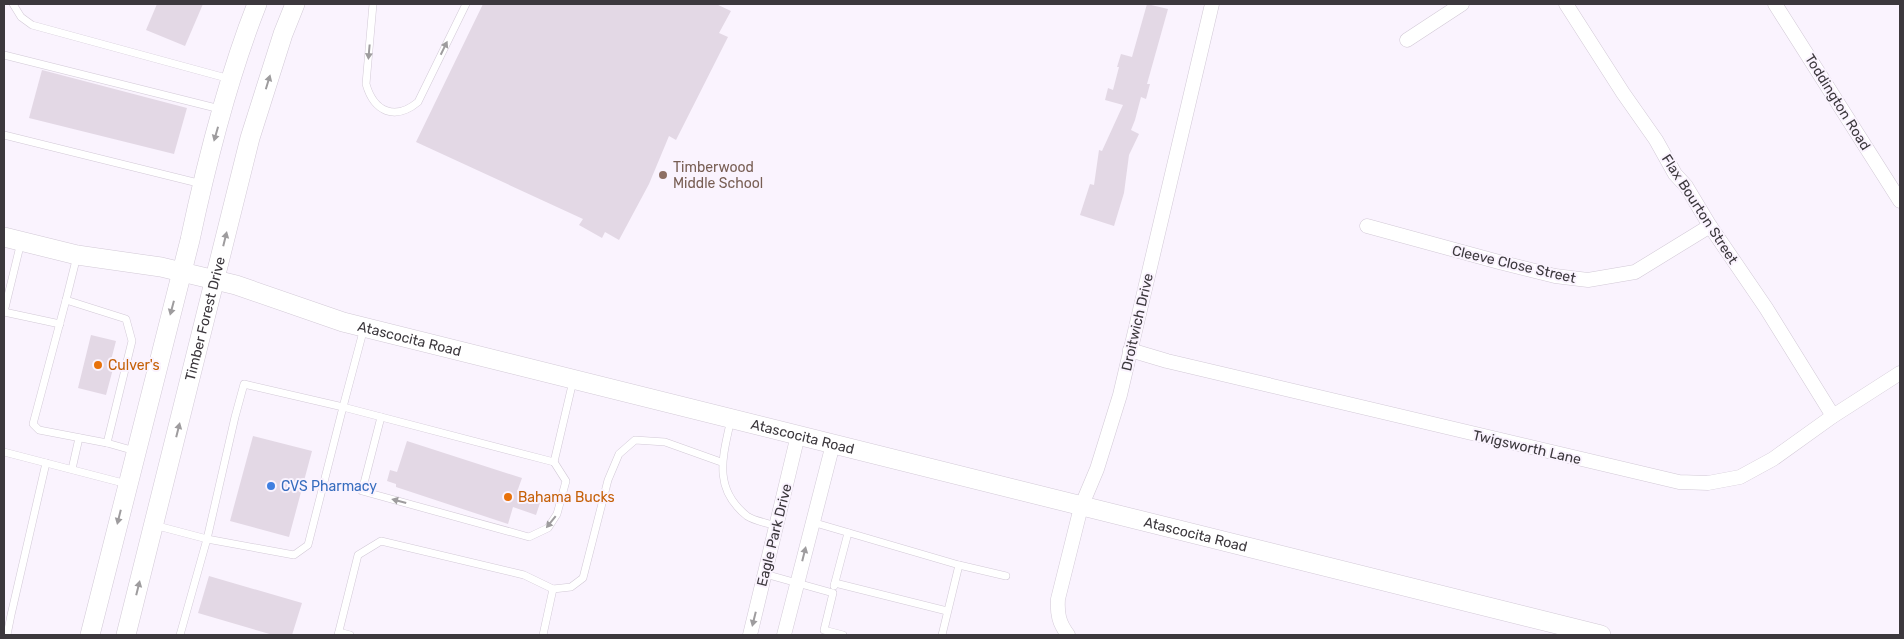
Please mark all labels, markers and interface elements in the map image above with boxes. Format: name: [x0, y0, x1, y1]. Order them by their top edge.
one-way arrow: [441, 41, 449, 55]
one-way arrow: [364, 45, 372, 61]
street label: Toddington Road: [1801, 51, 1874, 154]
one-way arrow: [264, 74, 272, 89]
one-way arrow: [211, 126, 219, 141]
street label: Flax Bourton Street: [1658, 151, 1742, 268]
place label: Timberwood Middle School: [673, 159, 763, 192]
marker: Timberwood Middle School: [657, 169, 669, 181]
one-way arrow: [221, 231, 229, 246]
street label: Cleeve Close Street: [1450, 242, 1578, 287]
street label: Timber Forest Drive: [182, 255, 229, 383]
street label: Droitwich Drive: [1118, 271, 1157, 373]
one-way arrow: [168, 301, 176, 316]
street label: Atascocita Road: [356, 318, 463, 360]
place label: Culver's: [108, 357, 160, 374]
marker: Culver's: [92, 359, 104, 371]
street label: Atascocita Road: [749, 416, 856, 458]
one-way arrow: [174, 423, 182, 438]
street label: Twigsworth Lane: [1471, 427, 1583, 468]
place label: CVS Pharmacy: [281, 478, 377, 495]
marker: CVS Pharmacy: [265, 480, 277, 492]
street label: Eagle Park Drive: [753, 482, 796, 588]
place label: Bahama Bucks: [518, 489, 615, 506]
marker: Bahama Bucks: [502, 491, 514, 503]
one-way arrow: [392, 497, 407, 505]
one-way arrow: [115, 509, 123, 524]
street label: Atascocita Road: [1142, 514, 1249, 556]
one-way arrow: [546, 515, 557, 528]
one-way arrow: [801, 547, 809, 562]
one-way arrow: [135, 580, 143, 595]
one-way arrow: [750, 611, 758, 626]

